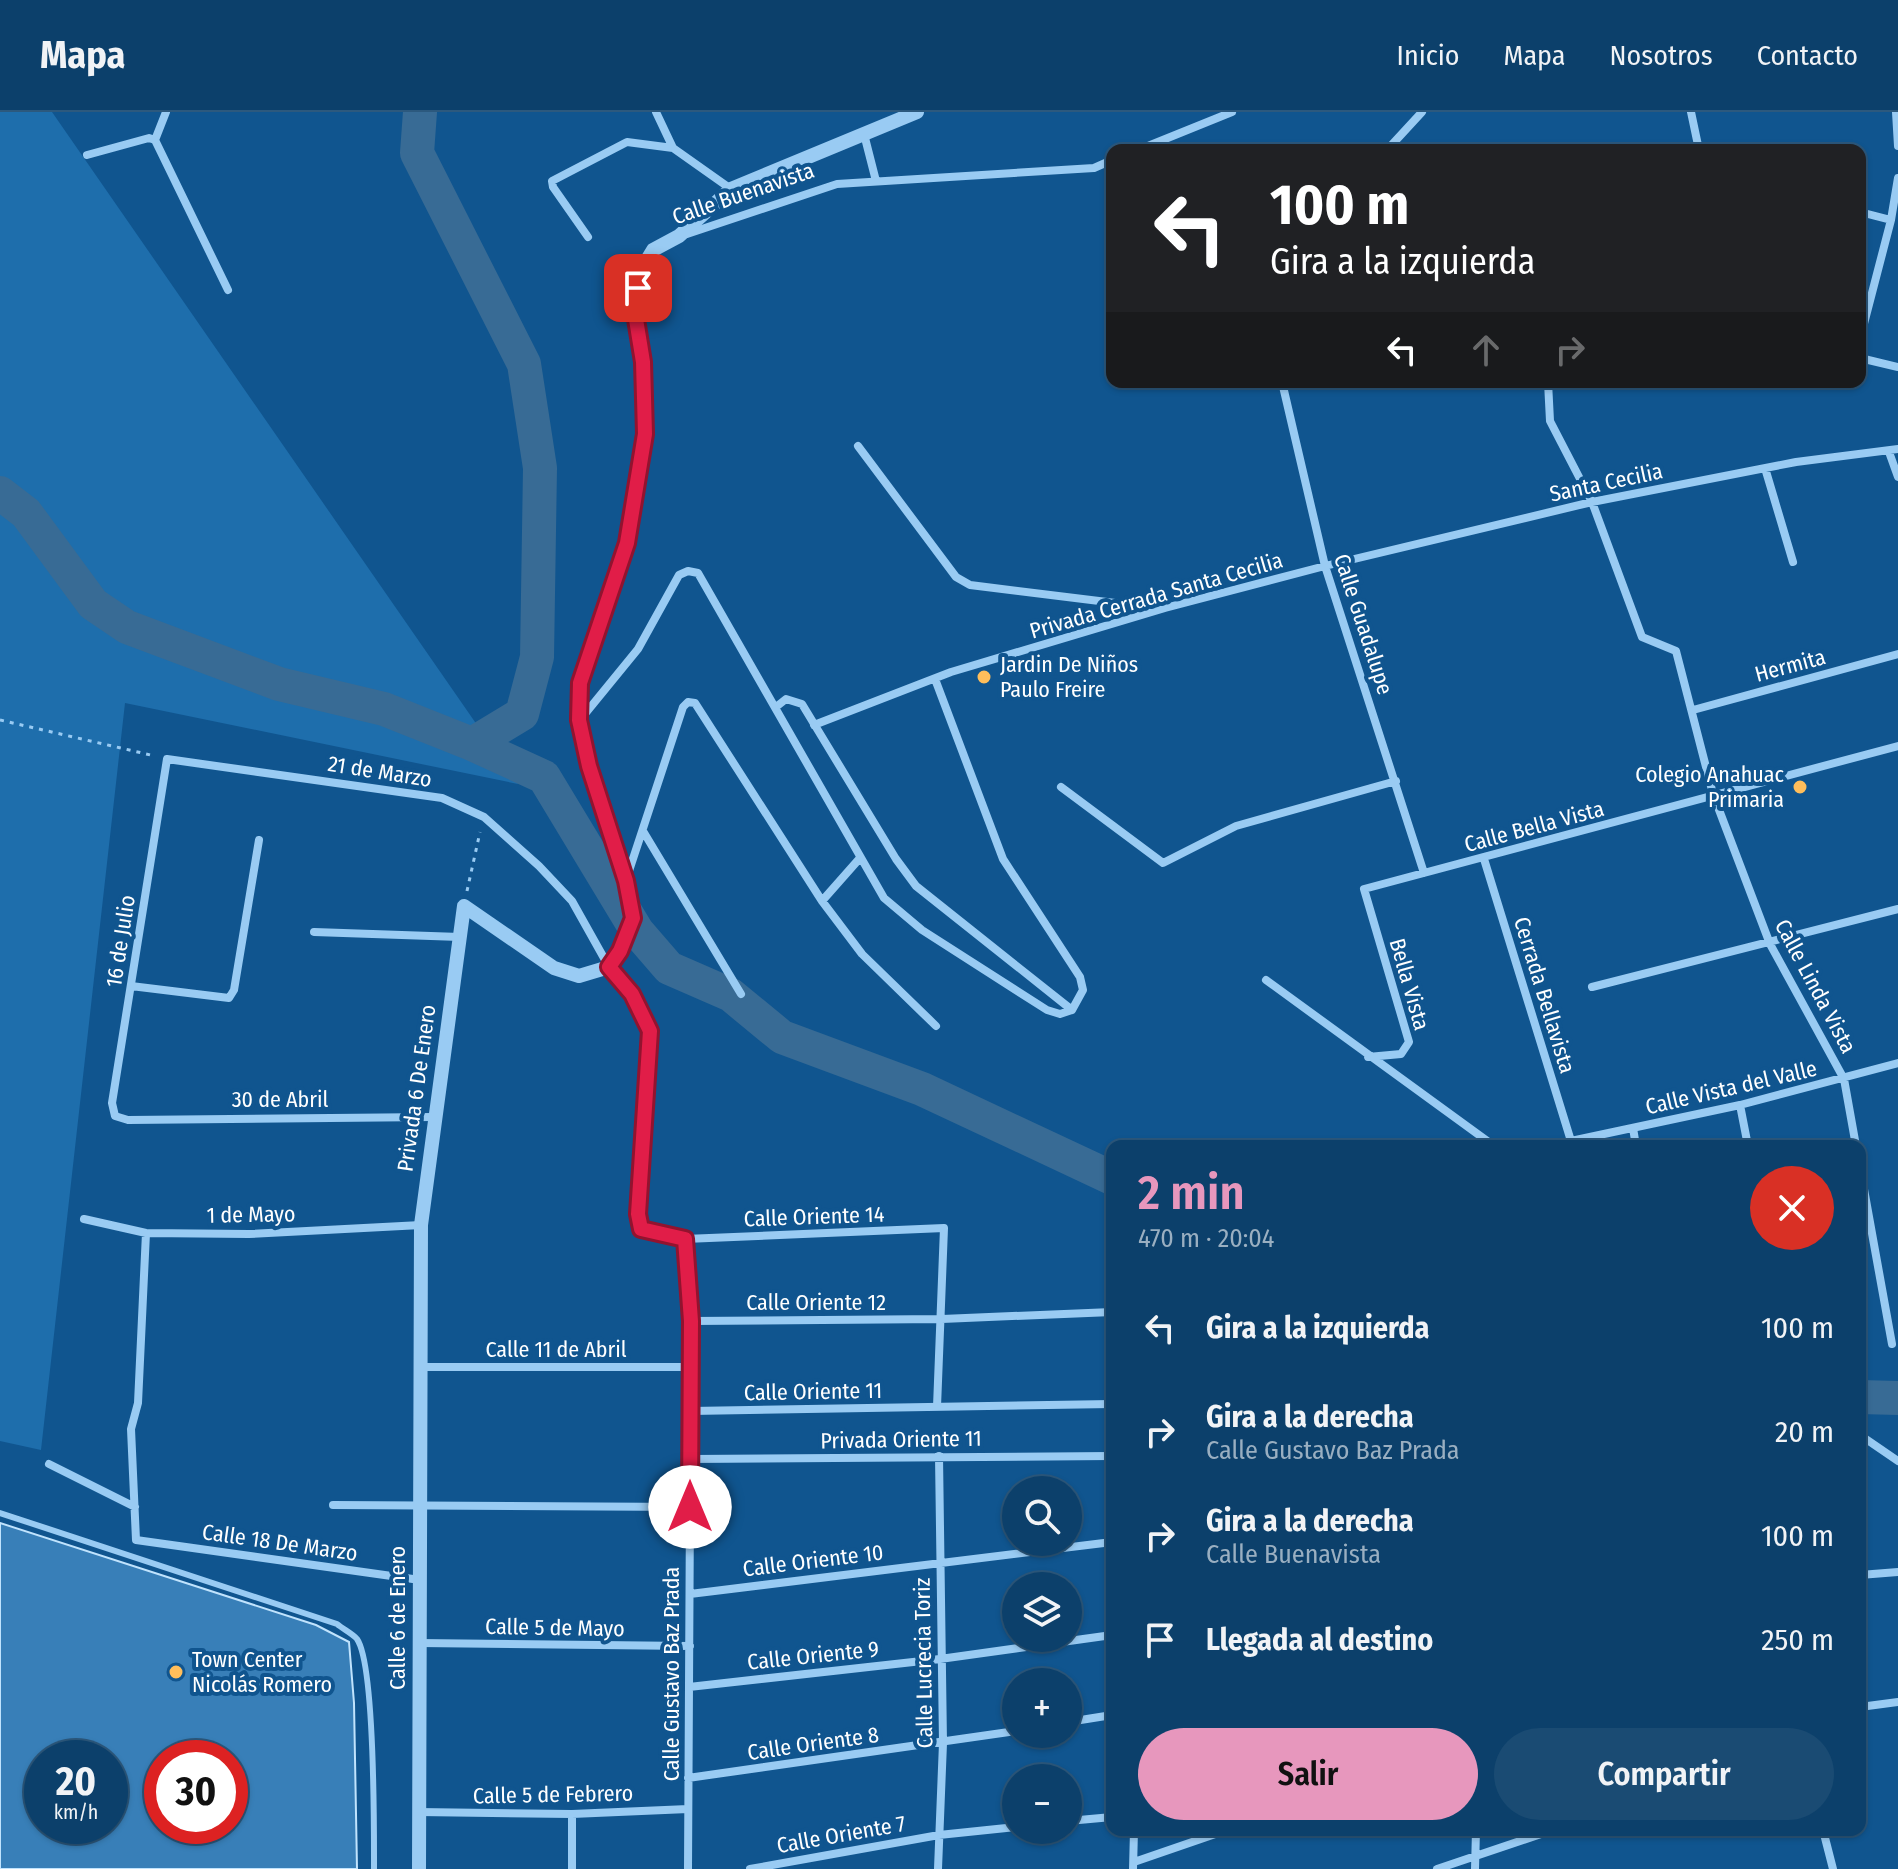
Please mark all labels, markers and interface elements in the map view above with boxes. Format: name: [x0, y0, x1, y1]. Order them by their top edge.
text: Mapa: [40, 32, 125, 78]
text: Inicio: [1397, 39, 1459, 72]
text: Mapa: [1503, 39, 1565, 72]
text: Nosotros: [1609, 39, 1713, 72]
text: Contacto: [1757, 39, 1858, 72]
street label: Calle Buenavista: [669, 157, 818, 230]
text: 100 m: [1270, 172, 1409, 239]
icon: left: [1138, 176, 1242, 280]
text: Gira a la izquierda: [1270, 240, 1535, 284]
pin: [604, 254, 672, 322]
icon: arrive: [616, 266, 660, 310]
icon: left: [1380, 328, 1424, 372]
icon: ahead: [1464, 328, 1508, 372]
icon: right: [1548, 328, 1592, 372]
street label: Santa Cecilia: [1547, 457, 1665, 508]
street label: Privada Cerrada Santa Cecilia: [1026, 546, 1286, 645]
street label: Calle Guadalupe: [1328, 550, 1399, 698]
street label: Hermita: [1752, 643, 1828, 688]
place label: Jardin De Niños Paulo Freire: [1000, 651, 1138, 703]
marker: Jardin De Niños Paulo Freire: [975, 668, 993, 686]
street label: 21 de Marzo: [326, 750, 434, 793]
place label: Colegio Anahuac Primaria: [1635, 761, 1785, 813]
marker: Colegio Anahuac Primaria: [1791, 778, 1809, 796]
street label: Calle Bella Vista: [1461, 795, 1607, 858]
street label: 16 de Julio: [100, 893, 141, 989]
street label: Cerrada Bellavista: [1508, 914, 1581, 1077]
street label: Calle Linda Vista: [1769, 915, 1862, 1058]
street label: Bella Vista: [1384, 935, 1435, 1033]
street label: Privada 6 De Enero: [391, 1003, 442, 1173]
street label: Calle Vista del Valle: [1643, 1055, 1819, 1120]
street label: 30 de Abril: [232, 1086, 329, 1113]
text: 2 min: [1138, 1164, 1245, 1222]
button: close: [1750, 1166, 1834, 1250]
street label: 1 de Mayo: [206, 1200, 296, 1229]
street label: Calle Oriente 14: [743, 1201, 885, 1232]
text: 470 m · 20:04: [1138, 1223, 1274, 1254]
street label: Calle Oriente 12: [746, 1289, 886, 1316]
icon: left: [1138, 1306, 1182, 1350]
text: Gira a la izquierda: [1206, 1310, 1429, 1346]
text: 100 m: [1761, 1310, 1834, 1346]
street label: Calle 11 de Abril: [485, 1336, 627, 1363]
street label: Calle Oriente 11: [744, 1377, 882, 1406]
text: Gira a la derecha: [1206, 1399, 1414, 1435]
icon: right: [1138, 1410, 1182, 1454]
text: 20 m: [1775, 1414, 1834, 1450]
street label: Privada Oriente 11: [820, 1425, 982, 1454]
text: Calle Gustavo Baz Prada: [1206, 1435, 1460, 1466]
position arrow: [648, 1465, 732, 1549]
map controls: [1002, 1476, 1082, 1844]
button: search: [1002, 1476, 1082, 1556]
text: Gira a la derecha: [1206, 1503, 1414, 1539]
icon: right: [1138, 1514, 1182, 1558]
street label: Calle 18 De Marzo: [201, 1518, 359, 1567]
text: 100 m: [1761, 1518, 1834, 1554]
street label: Calle Oriente 10: [741, 1538, 885, 1583]
text: Calle Buenavista: [1206, 1539, 1381, 1570]
street label: Calle 6 de Enero: [384, 1546, 411, 1690]
street label: Calle Gustavo Baz Prada: [658, 1567, 685, 1781]
button: layers: [1002, 1572, 1082, 1652]
street label: Calle Lucrecia Toriz: [909, 1577, 938, 1749]
street label: Calle 5 de Mayo: [485, 1613, 625, 1642]
icon: arrive: [1138, 1618, 1182, 1662]
text: Llegada al destino: [1206, 1622, 1433, 1658]
text: 250 m: [1761, 1622, 1834, 1658]
street label: Calle Oriente 9: [746, 1635, 880, 1676]
place label: Town Center Nicolás Romero: [192, 1646, 332, 1698]
marker: Town Center Nicolás Romero: [167, 1663, 185, 1681]
button: +: [1002, 1668, 1082, 1748]
street label: Calle Oriente 8: [746, 1721, 881, 1766]
button: Salir: [1138, 1728, 1478, 1820]
button: Compartir: [1494, 1728, 1834, 1820]
speed limit sign: 30: [144, 1740, 248, 1844]
text: 20: [56, 1758, 96, 1806]
button: −: [1002, 1764, 1082, 1844]
street label: Calle 5 de Febrero: [473, 1780, 633, 1809]
text: km/h: [54, 1800, 98, 1824]
street label: Calle Oriente 7: [775, 1810, 908, 1859]

